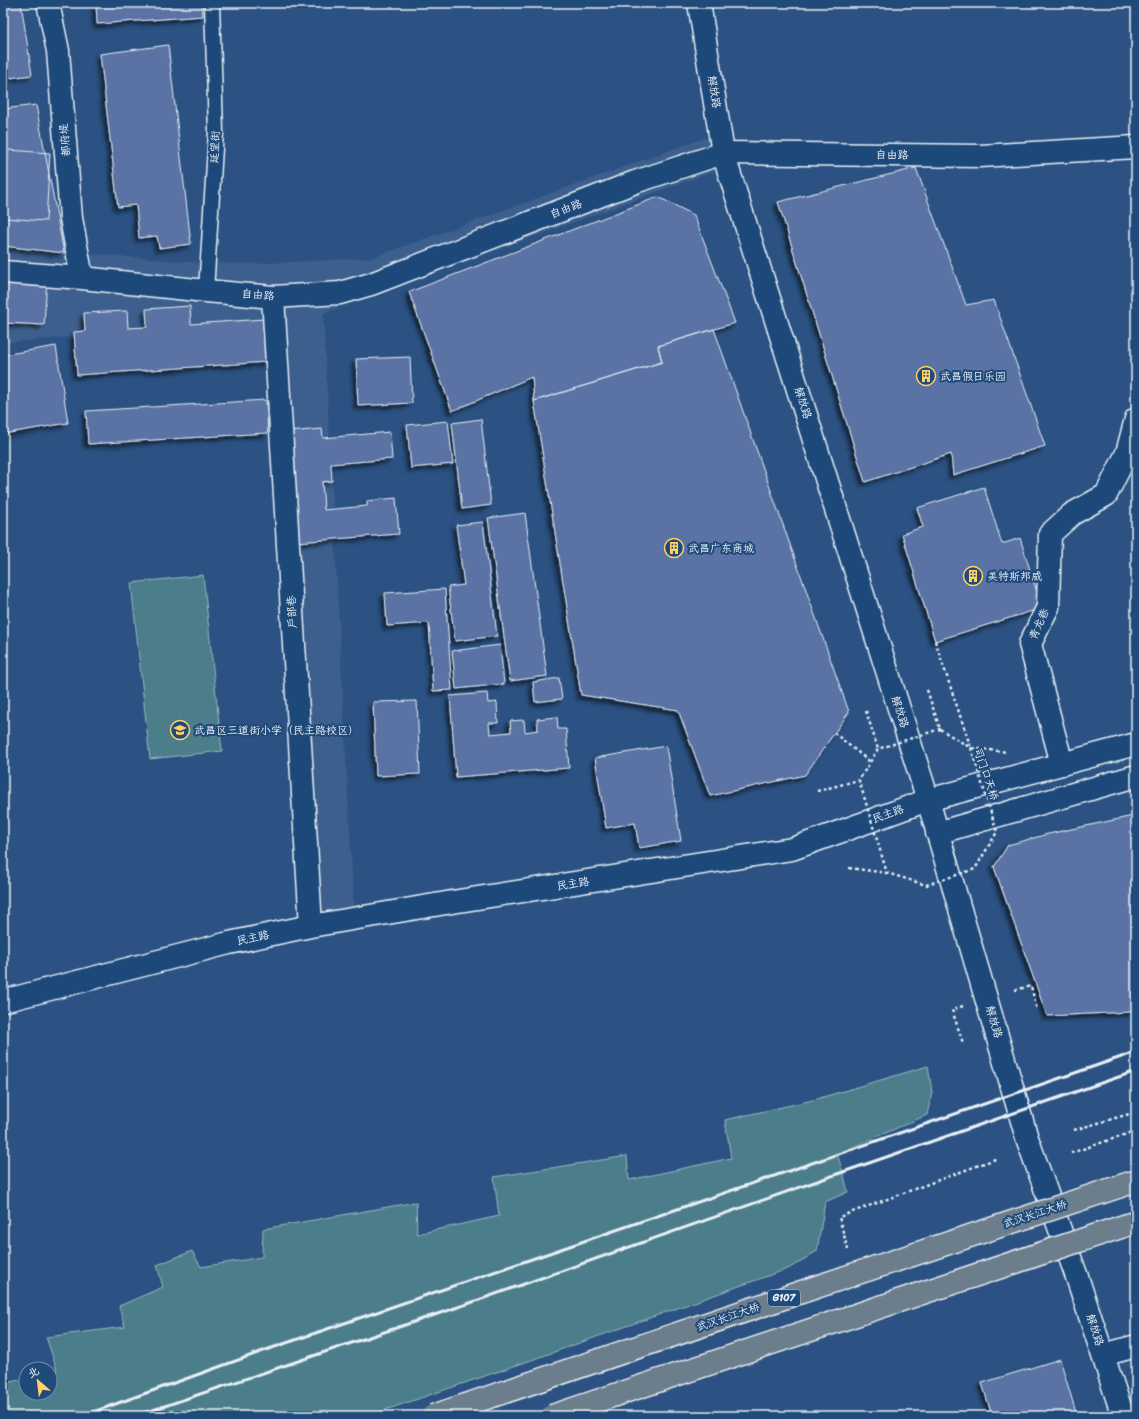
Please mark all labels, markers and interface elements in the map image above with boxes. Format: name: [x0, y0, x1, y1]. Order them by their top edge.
street label: 解放路: [702, 74, 726, 110]
street label: 都府堤: [54, 123, 76, 157]
street label: 延望街: [205, 129, 225, 164]
street label: 自由路: [875, 145, 909, 165]
street label: 自由路: [547, 194, 585, 224]
street label: 自由路: [241, 284, 275, 306]
building icon: 武昌假日乐园: [915, 365, 937, 387]
place label: 武昌假日乐园: [940, 367, 1006, 386]
street label: 解放路: [789, 384, 817, 422]
building icon: 武昌广东商城: [663, 537, 685, 559]
place label: 武昌广东商城: [688, 539, 754, 558]
building icon: 美特斯邦威: [962, 565, 984, 587]
place label: 美特斯邦威: [987, 567, 1042, 586]
street label: 户部巷: [282, 595, 302, 629]
street label: 青龙巷: [1024, 605, 1054, 643]
street label: 解放路: [886, 693, 914, 731]
school or university icon: 武昌区三道街小学（民主路校区）: [169, 719, 191, 741]
place label: 武昌区三道街小学（民主路校区）: [194, 721, 359, 740]
street label: 司门口天桥: [968, 745, 1004, 803]
street label: 民主路: [869, 799, 907, 829]
street label: 民主路: [555, 872, 591, 896]
street label: 民主路: [235, 925, 271, 951]
street label: 解放路: [980, 1004, 1008, 1040]
street label: 武汉长江大桥: [1001, 1195, 1069, 1233]
road number: G107: [768, 1290, 800, 1306]
street label: 武汉长江大桥: [694, 1297, 762, 1337]
street label: 解放路: [1081, 1311, 1109, 1349]
north arrow: [18, 1361, 58, 1401]
text: 北: [24, 1362, 43, 1384]

